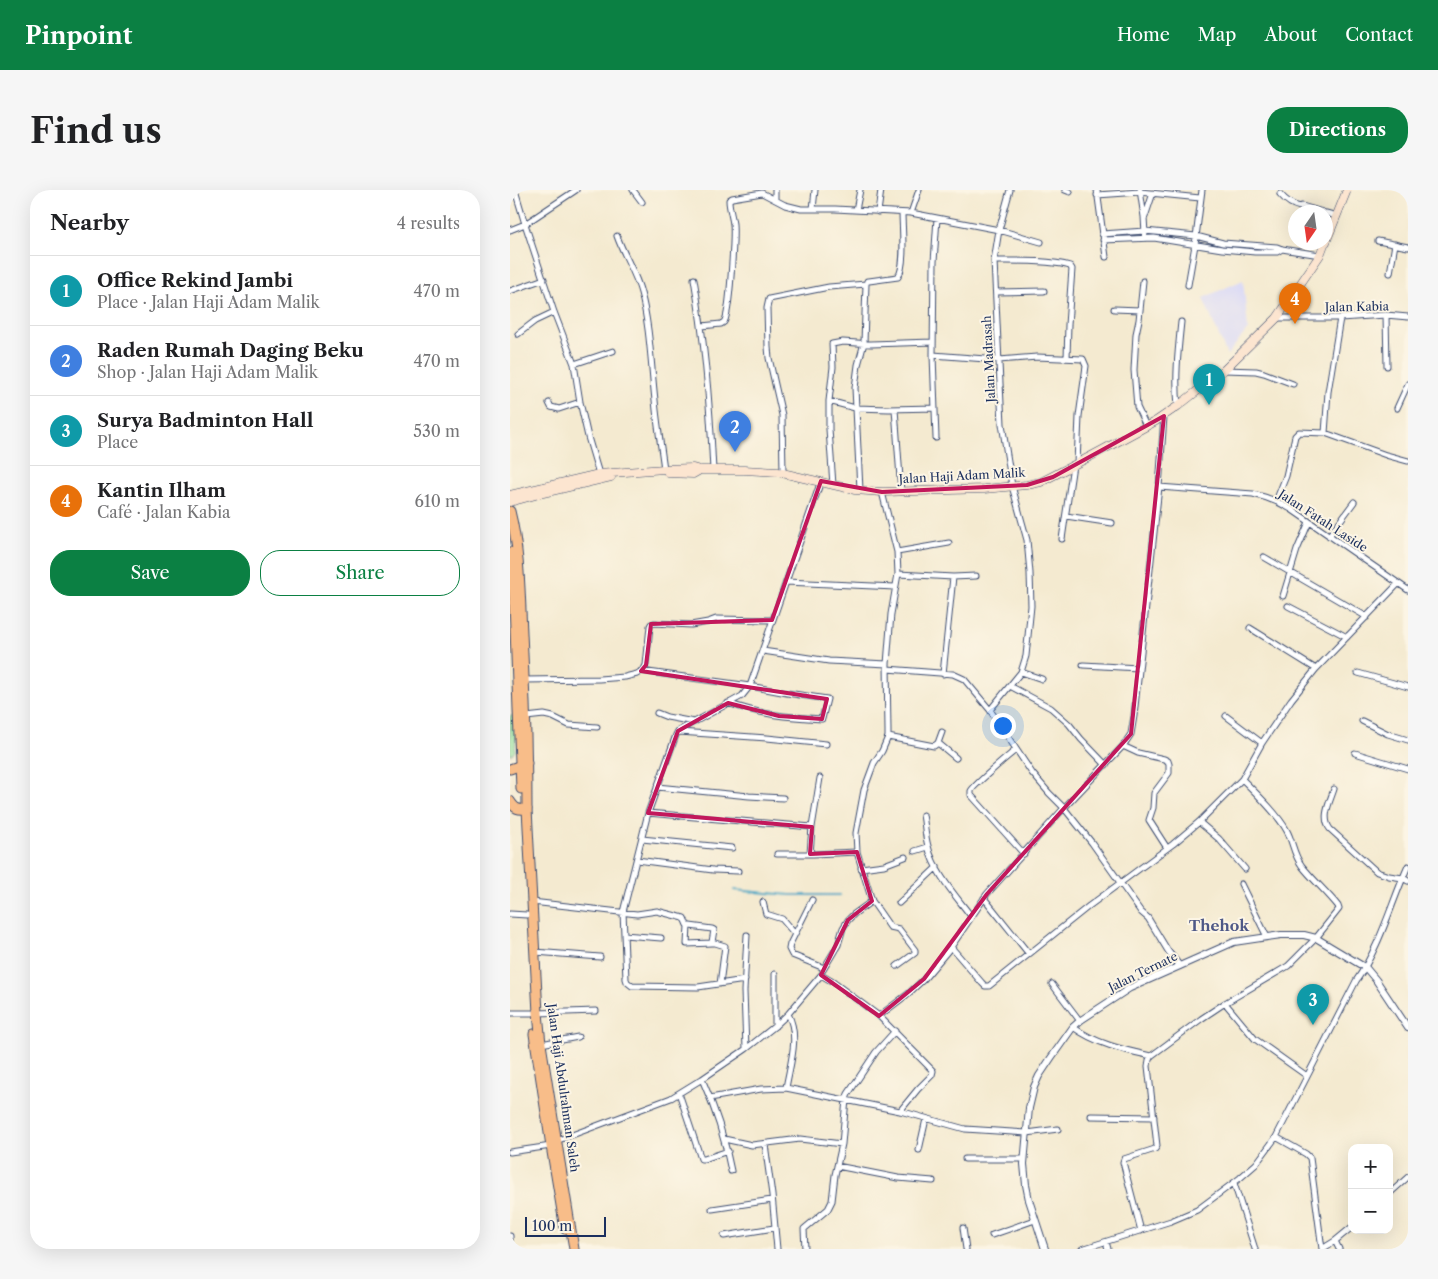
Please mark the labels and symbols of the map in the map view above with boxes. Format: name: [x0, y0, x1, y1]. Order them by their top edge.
north arrow: [1288, 205, 1333, 250]
pin: 4: [1279, 283, 1311, 324]
street label: Jalan Kabia: [1323, 298, 1390, 315]
street label: Jalan Madrasah: [979, 315, 998, 405]
pin: 1: [1193, 364, 1225, 405]
pin: 2: [719, 411, 751, 452]
street label: Jalan Haji Adam Malik: [896, 465, 1027, 486]
street label: Jalan Fatah Laside: [1274, 485, 1371, 555]
your location: [990, 713, 1016, 739]
district label: Thehok: [1189, 916, 1250, 935]
street label: Jalan Ternate: [1104, 948, 1180, 996]
pin: 3: [1297, 984, 1329, 1025]
street label: Jalan Haji Abdulrahman Saleh: [544, 1001, 583, 1174]
scale bar: [525, 1214, 606, 1237]

